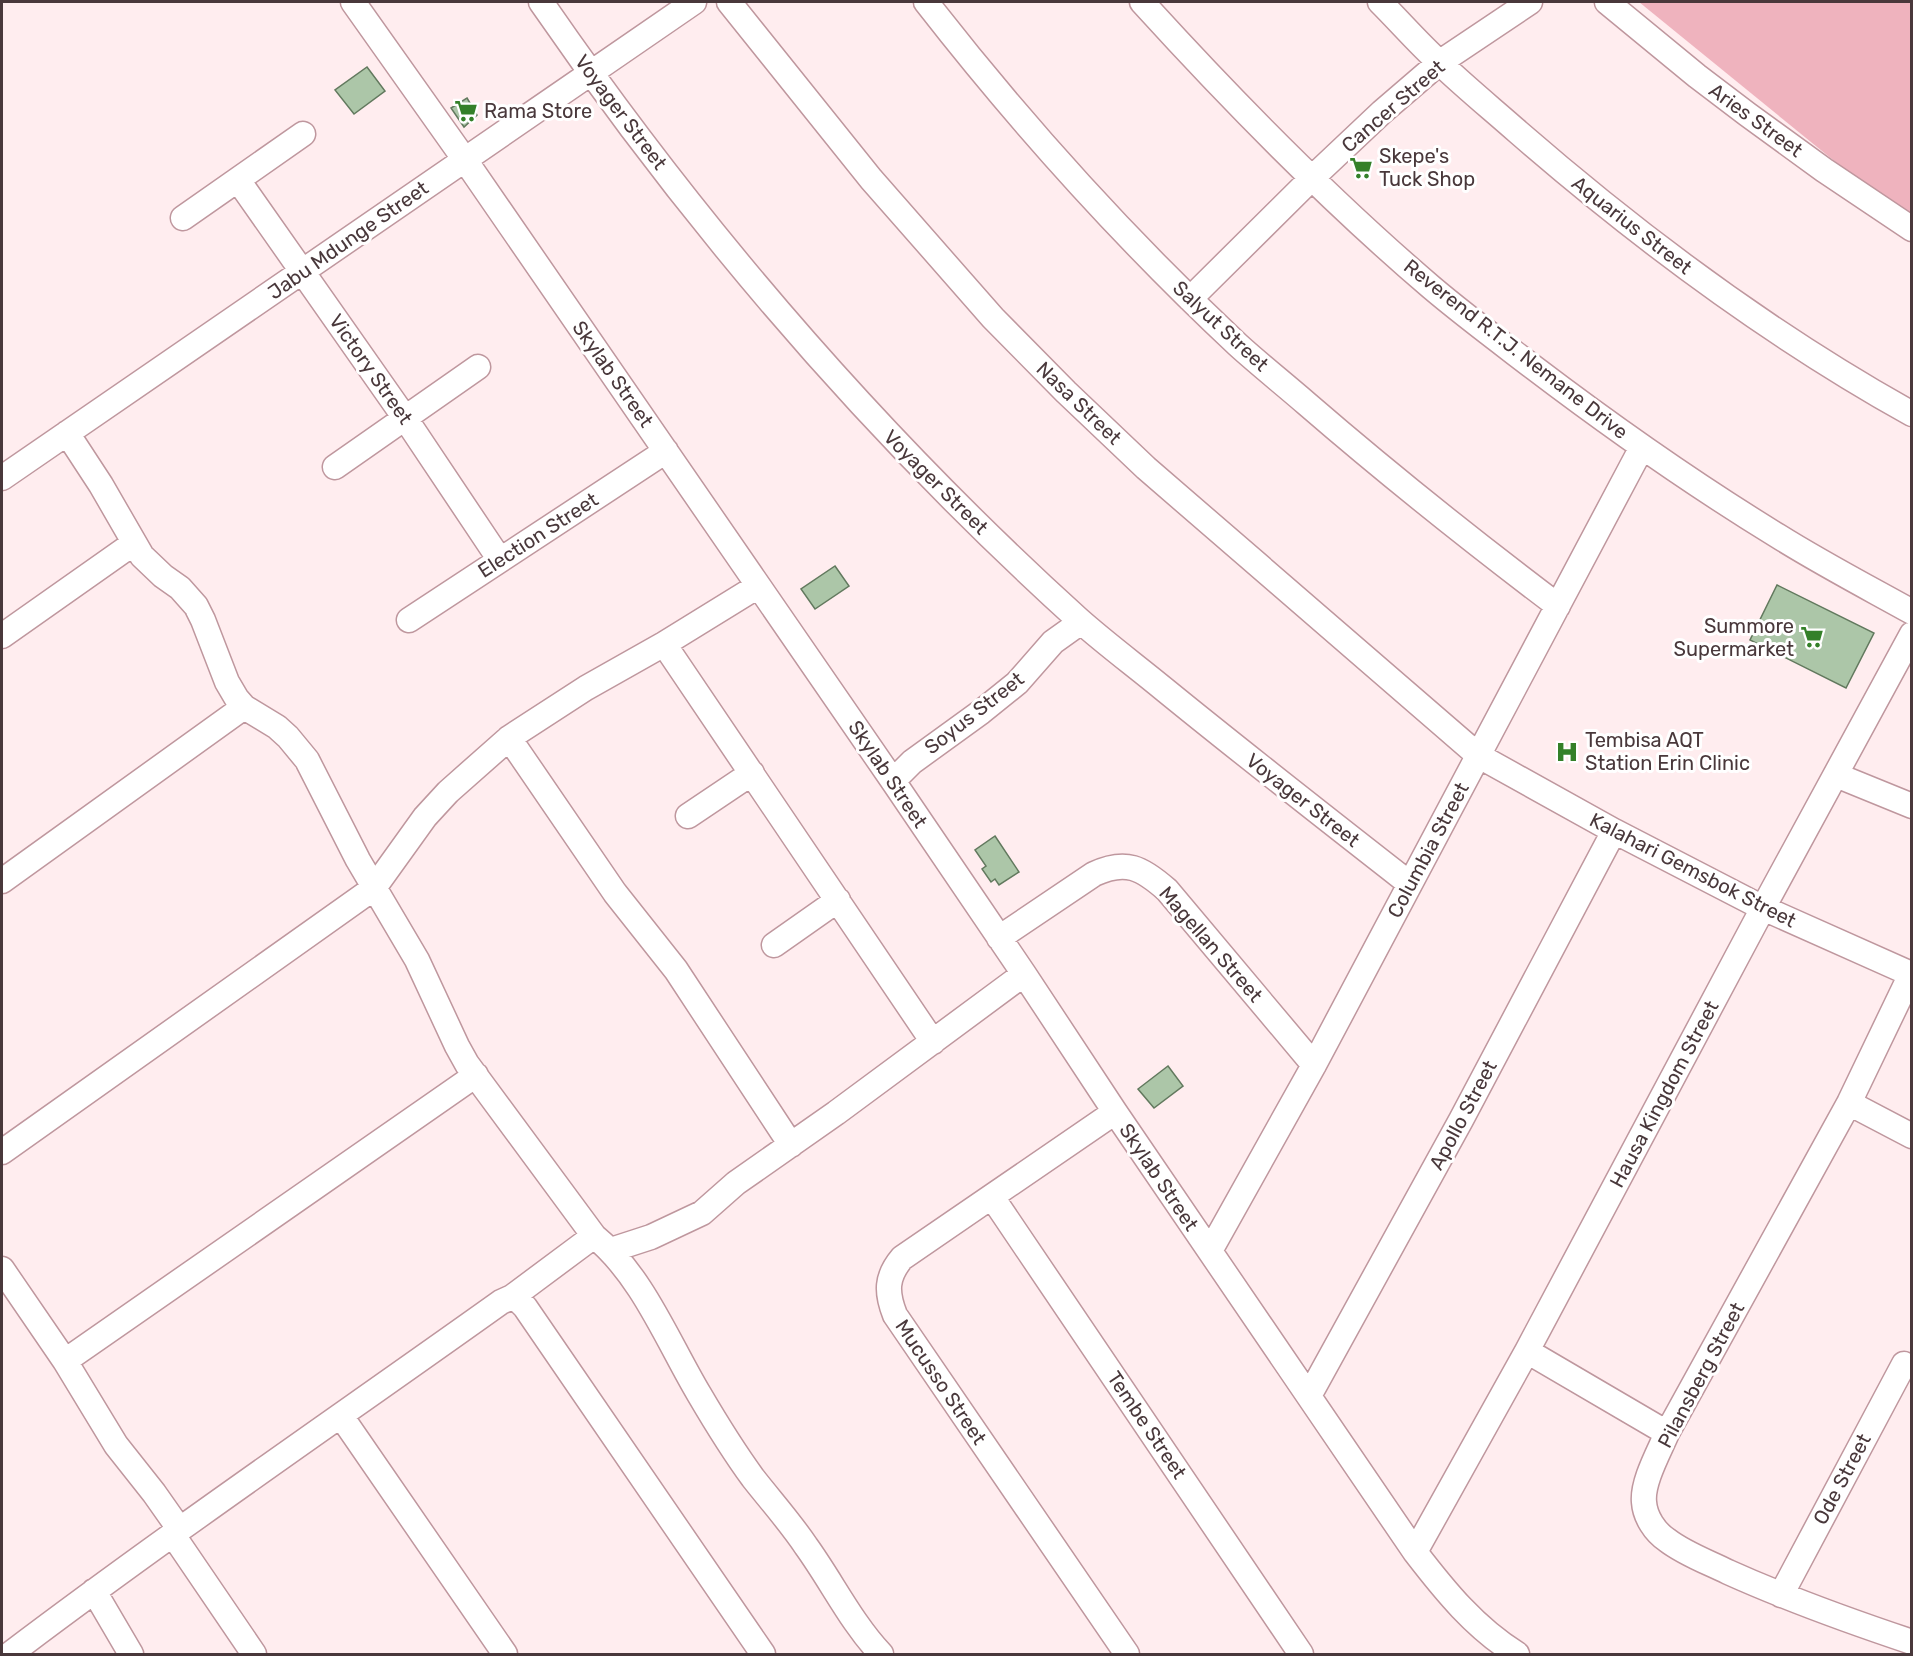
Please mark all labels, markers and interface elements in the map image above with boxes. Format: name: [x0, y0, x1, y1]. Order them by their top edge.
street label: Voyager Street: [570, 50, 672, 174]
street label: Cancer Street: [1337, 55, 1450, 157]
street label: Aries Street: [1704, 78, 1808, 162]
supermarket icon: Rama Store: [453, 98, 479, 124]
place label: Rama Store: [484, 99, 592, 123]
place label: Skepe's Tuck Shop: [1379, 144, 1475, 191]
supermarket icon: Skepe's Tuck Shop: [1348, 155, 1374, 181]
street label: Aquarius Street: [1567, 171, 1697, 279]
street label: Jabu Mdunge Street: [263, 175, 433, 304]
street label: Reverend R.T.J. Nemane Drive: [1399, 254, 1633, 444]
street label: Salyut Street: [1168, 276, 1274, 376]
street label: Victory Street: [324, 309, 418, 429]
street label: Skylab Street: [568, 316, 659, 432]
street label: Nasa Street: [1031, 357, 1127, 450]
street label: Voyager Street: [879, 425, 993, 539]
street label: Election Street: [474, 487, 603, 583]
place label: Summore Supermarket: [1674, 614, 1794, 661]
supermarket icon: Summore Supermarket: [1799, 624, 1825, 650]
street label: Soyus Street: [920, 667, 1029, 759]
street label: Skylab Street: [843, 716, 933, 832]
place label: Tembisa AQT Station Erin Clinic: [1585, 728, 1750, 775]
hospital icon: Tembisa AQT Station Erin Clinic: [1554, 739, 1580, 765]
street label: Voyager Street: [1241, 748, 1365, 852]
street label: Columbia Street: [1382, 778, 1474, 922]
street label: Kalahari Gemsbok Street: [1586, 807, 1800, 933]
street label: Magellan Street: [1154, 881, 1268, 1007]
street label: Hausa Kingdom Street: [1605, 996, 1724, 1192]
street label: Apollo Street: [1424, 1056, 1502, 1174]
street label: Skylab Street: [1114, 1119, 1204, 1235]
street label: Pilansberg Street: [1653, 1298, 1749, 1452]
street label: Mucusso Street: [890, 1315, 992, 1449]
street label: Tembe Street: [1102, 1367, 1192, 1483]
street label: Ode Street: [1808, 1429, 1876, 1529]

